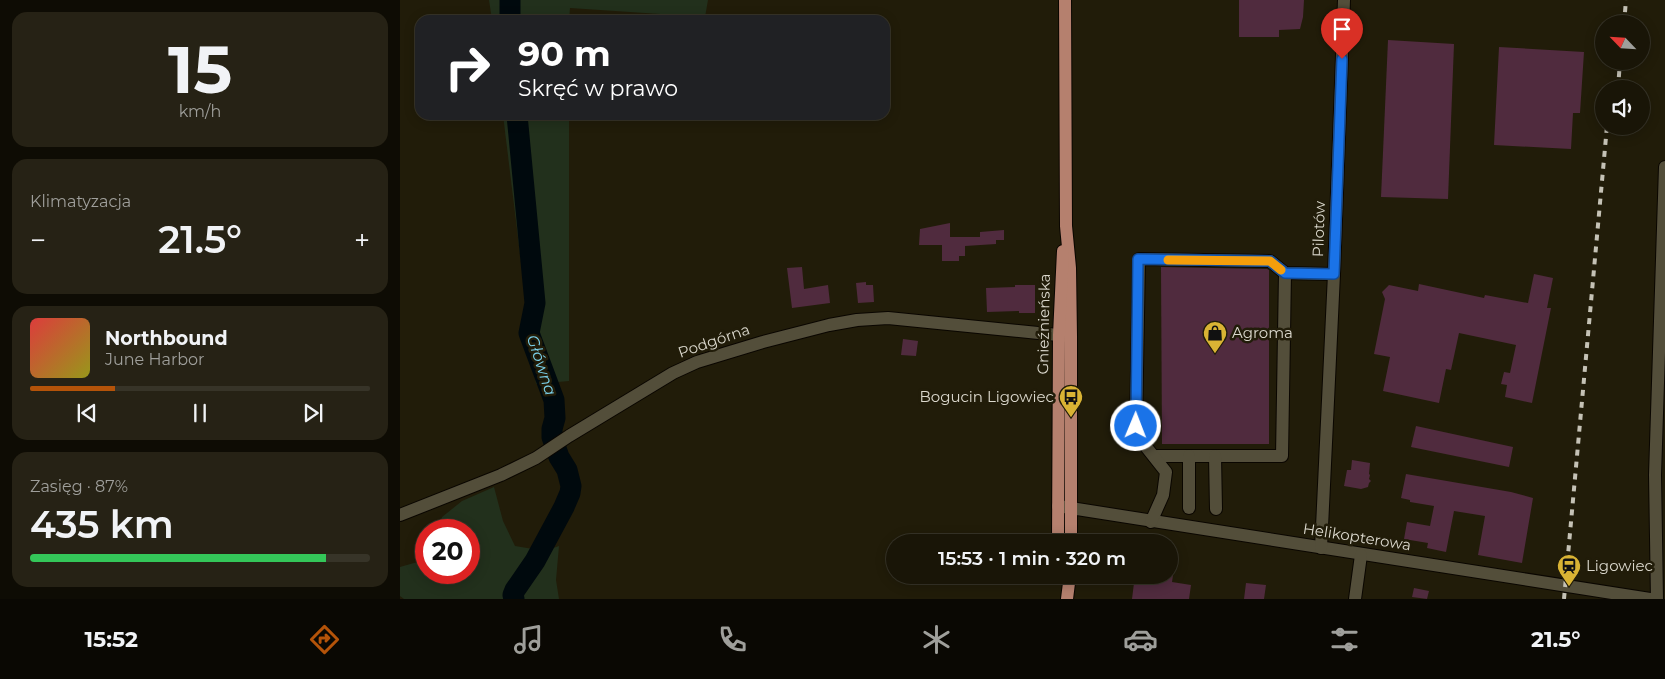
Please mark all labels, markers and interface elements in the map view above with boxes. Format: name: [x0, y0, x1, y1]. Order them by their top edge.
pin: [1321, 8, 1363, 59]
icon: arrive: [1328, 15, 1356, 43]
north arrow: [1595, 15, 1650, 70]
map controls: [1595, 15, 1650, 135]
text: 15: [168, 30, 232, 109]
text: 90 m: [518, 32, 611, 75]
icon: right: [435, 35, 500, 100]
text: Skręć w prawo: [518, 75, 678, 102]
button: sound: [1595, 80, 1650, 135]
text: km/h: [179, 102, 221, 121]
text: Klimatyzacja: [30, 192, 131, 211]
street label: Pilotów: [1308, 200, 1329, 258]
text: 21.5°: [158, 216, 242, 263]
text: −: [30, 223, 46, 257]
text: +: [354, 223, 370, 257]
street label: Gnieźnieńska: [1033, 273, 1054, 375]
street label: Podgórna: [675, 319, 752, 362]
shop icon: Agroma: [1202, 320, 1228, 354]
place label: Agroma: [1232, 323, 1293, 342]
text: Northbound: [105, 327, 228, 350]
water label: Główna: [523, 332, 560, 398]
text: June Harbor: [105, 350, 204, 369]
bus stop icon: Bogucin Ligowiec: [1058, 384, 1084, 418]
place label: Bogucin Ligowiec: [919, 387, 1054, 406]
icon: previous: [73, 399, 101, 427]
icon: pause: [186, 399, 214, 427]
icon: next: [299, 399, 327, 427]
position arrow: [1109, 399, 1161, 451]
text: Zasięg · 87%: [30, 477, 128, 496]
text: 435 km: [30, 501, 174, 548]
speed limit sign: 20: [415, 519, 480, 584]
street label: Helikopterowa: [1302, 519, 1412, 554]
text: 15:53 · 1 min · 320 m: [938, 547, 1126, 570]
station icon: Ligowiec: [1556, 553, 1582, 587]
place label: Ligowiec: [1586, 556, 1653, 575]
icon: directions: [307, 622, 342, 657]
icon: music: [511, 622, 546, 657]
icon: phone: [715, 622, 750, 657]
icon: climate: [919, 622, 954, 657]
icon: car: [1123, 622, 1158, 657]
icon: filters: [1327, 622, 1362, 657]
text: 15:52: [85, 626, 138, 653]
text: 21.5°: [1531, 626, 1580, 653]

